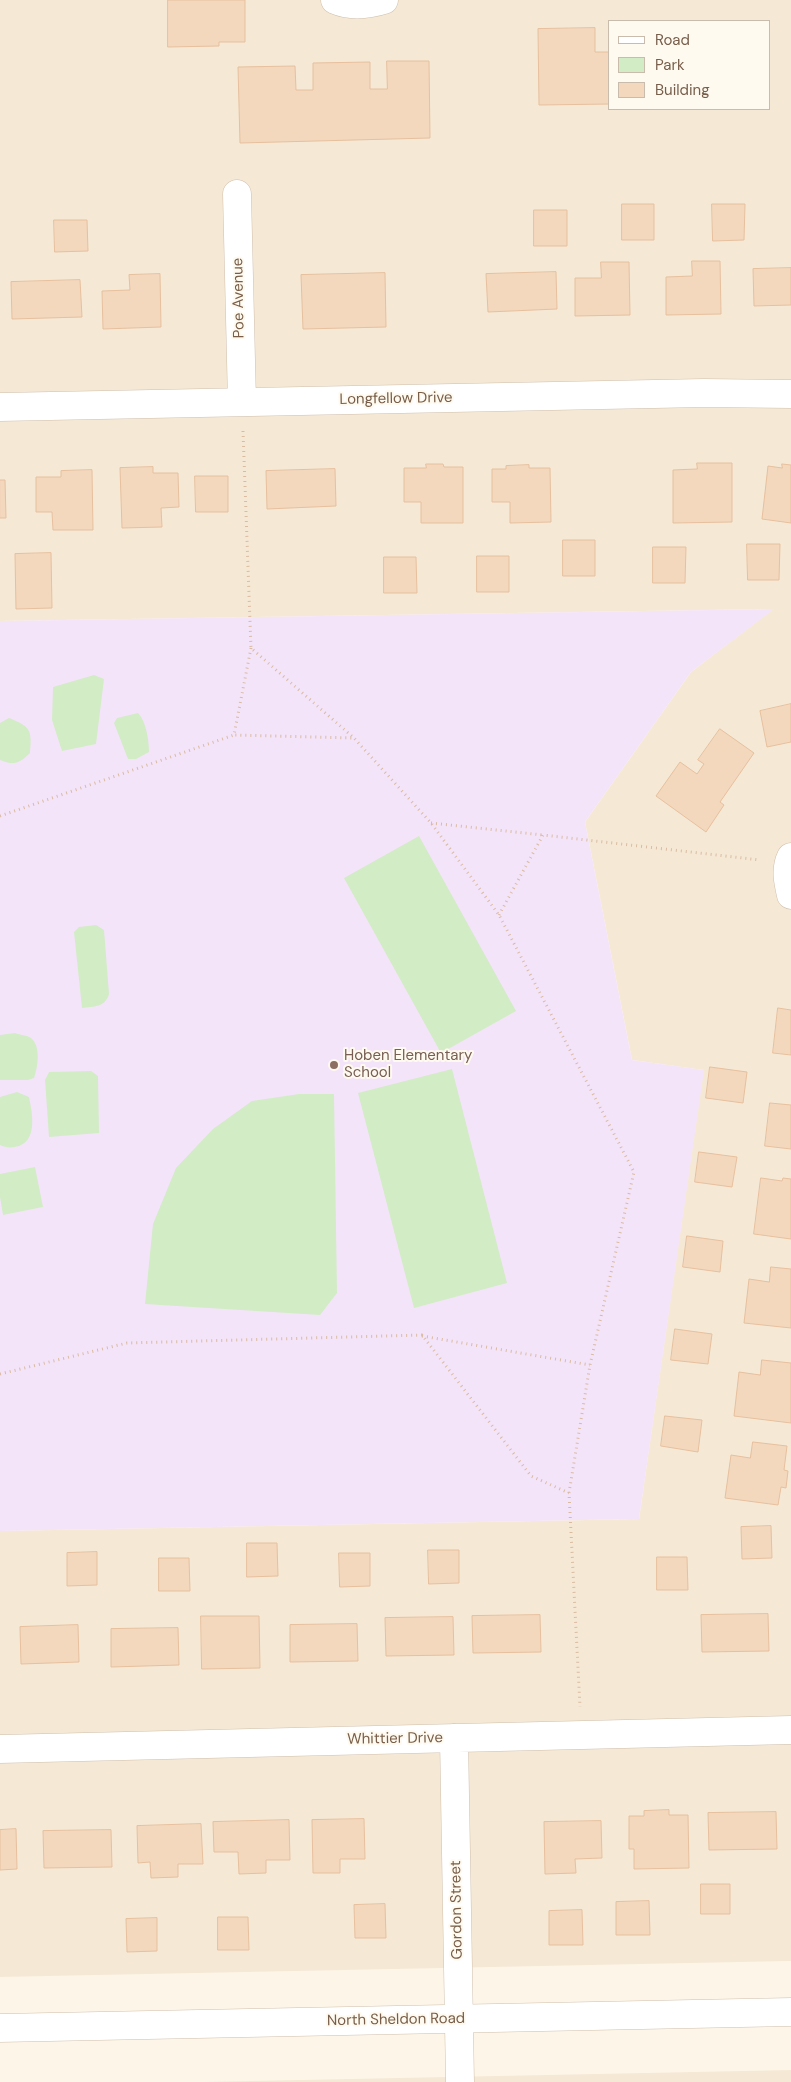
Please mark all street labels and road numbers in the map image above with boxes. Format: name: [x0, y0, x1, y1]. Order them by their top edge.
street label: Poe Avenue: [229, 258, 249, 338]
street label: Longfellow Drive: [339, 389, 453, 409]
street label: Whittier Drive: [347, 1729, 443, 1749]
street label: Gordon Street: [447, 1860, 467, 1960]
street label: North Sheldon Road: [327, 2010, 465, 2030]

